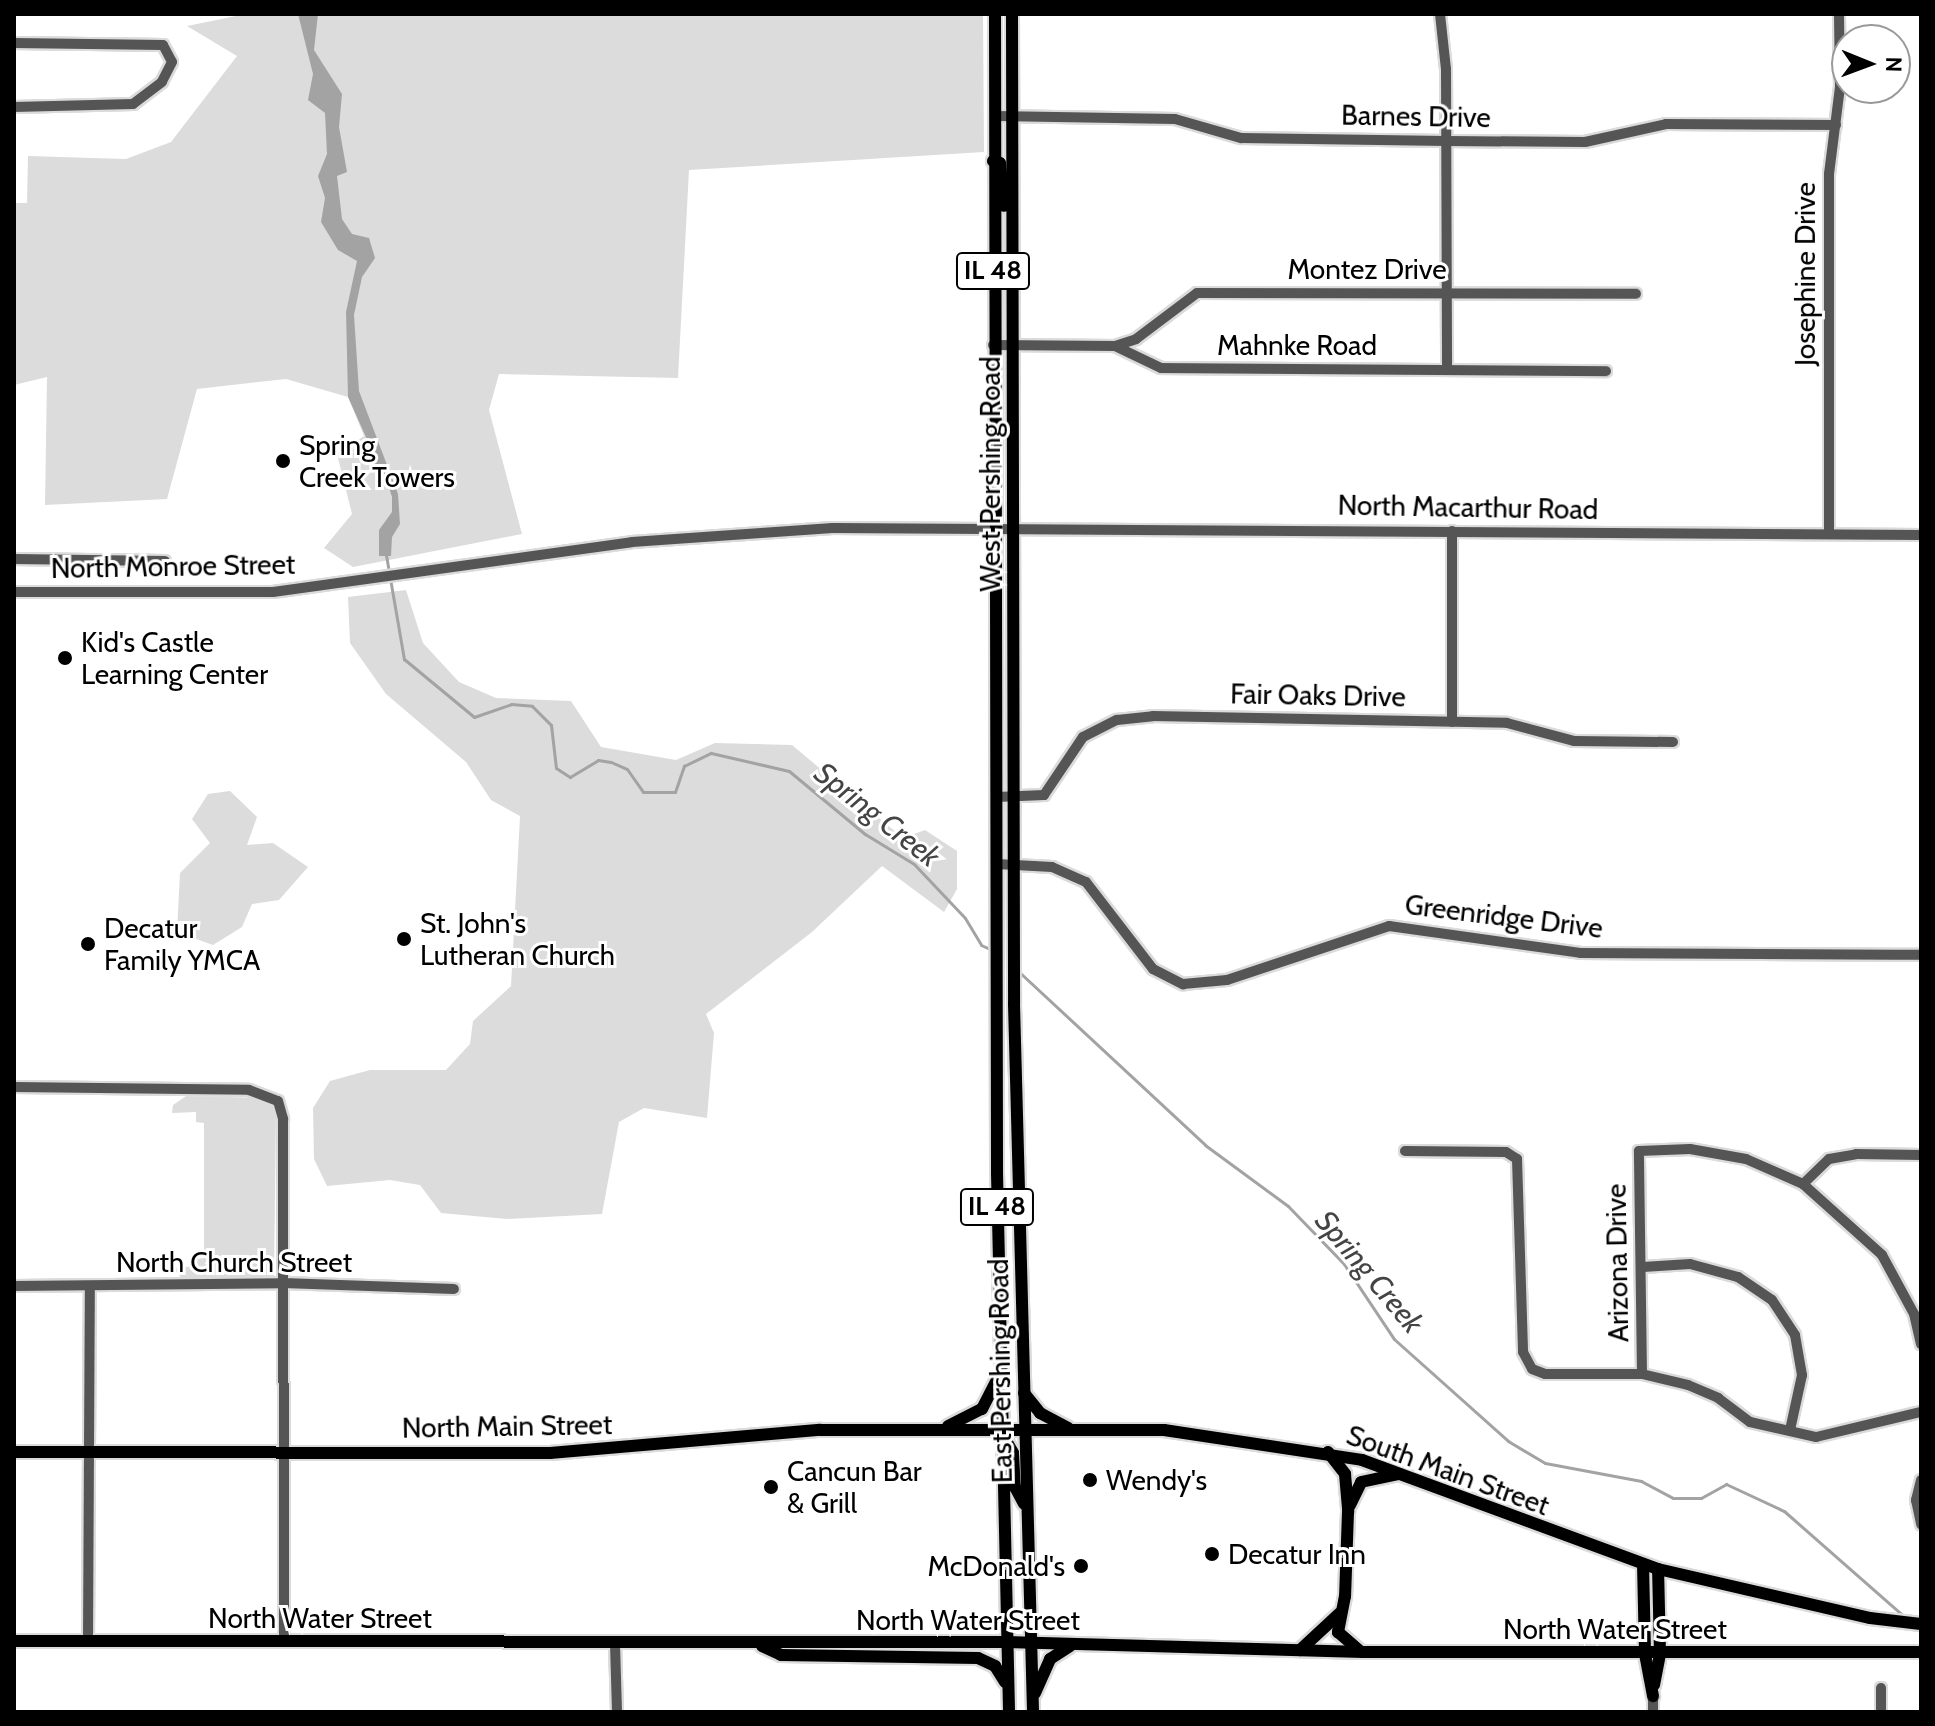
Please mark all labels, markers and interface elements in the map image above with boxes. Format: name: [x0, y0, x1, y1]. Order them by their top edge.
north arrow: [1831, 24, 1911, 104]
text: N: [1880, 56, 1907, 72]
street label: Barnes Drive: [1341, 98, 1491, 134]
street label: Josephine Drive: [1788, 182, 1822, 366]
road number: IL 48: [955, 249, 1031, 293]
street label: Montez Drive: [1287, 252, 1447, 286]
street label: Mahnke Road: [1217, 328, 1377, 362]
street label: West Pershing Road: [973, 356, 1007, 592]
place label: Spring Creek Towers: [299, 428, 455, 494]
marker: Spring Creek Towers: [274, 452, 292, 470]
street label: North Macarthur Road: [1337, 488, 1599, 526]
street label: North Monroe Street: [51, 547, 295, 585]
place label: Kid's Castle Learning Center: [81, 625, 268, 691]
marker: Kid's Castle Learning Center: [56, 649, 74, 667]
street label: Fair Oaks Drive: [1230, 677, 1406, 713]
water label: Spring Creek: [807, 755, 947, 875]
street label: Greenridge Drive: [1403, 887, 1605, 945]
place label: St. John's Lutheran Church: [420, 906, 615, 972]
place label: Decatur Family YMCA: [104, 911, 260, 977]
marker: St. John's Lutheran Church: [395, 930, 413, 948]
marker: Decatur Family YMCA: [79, 935, 97, 953]
street label: Arizona Drive: [1599, 1183, 1635, 1343]
road number: IL 48: [959, 1185, 1035, 1229]
water label: Spring Creek: [1307, 1203, 1431, 1341]
street label: North Church Street: [116, 1245, 352, 1279]
street label: East Pershing Road: [981, 1258, 1019, 1484]
street label: North Main Street: [402, 1407, 612, 1445]
street label: South Main Street: [1342, 1418, 1554, 1522]
place label: Cancun Bar & Grill: [787, 1454, 922, 1520]
place label: Wendy's: [1106, 1463, 1207, 1497]
marker: Wendy's: [1081, 1471, 1099, 1489]
marker: Cancun Bar & Grill: [762, 1478, 780, 1496]
place label: Decatur Inn: [1228, 1537, 1366, 1571]
marker: Decatur Inn: [1203, 1545, 1221, 1563]
place label: McDonald's: [927, 1549, 1065, 1583]
marker: McDonald's: [1072, 1557, 1090, 1575]
street label: North Water Street: [208, 1601, 432, 1635]
street label: North Water Street: [856, 1603, 1080, 1637]
street label: North Water Street: [1503, 1612, 1727, 1646]

